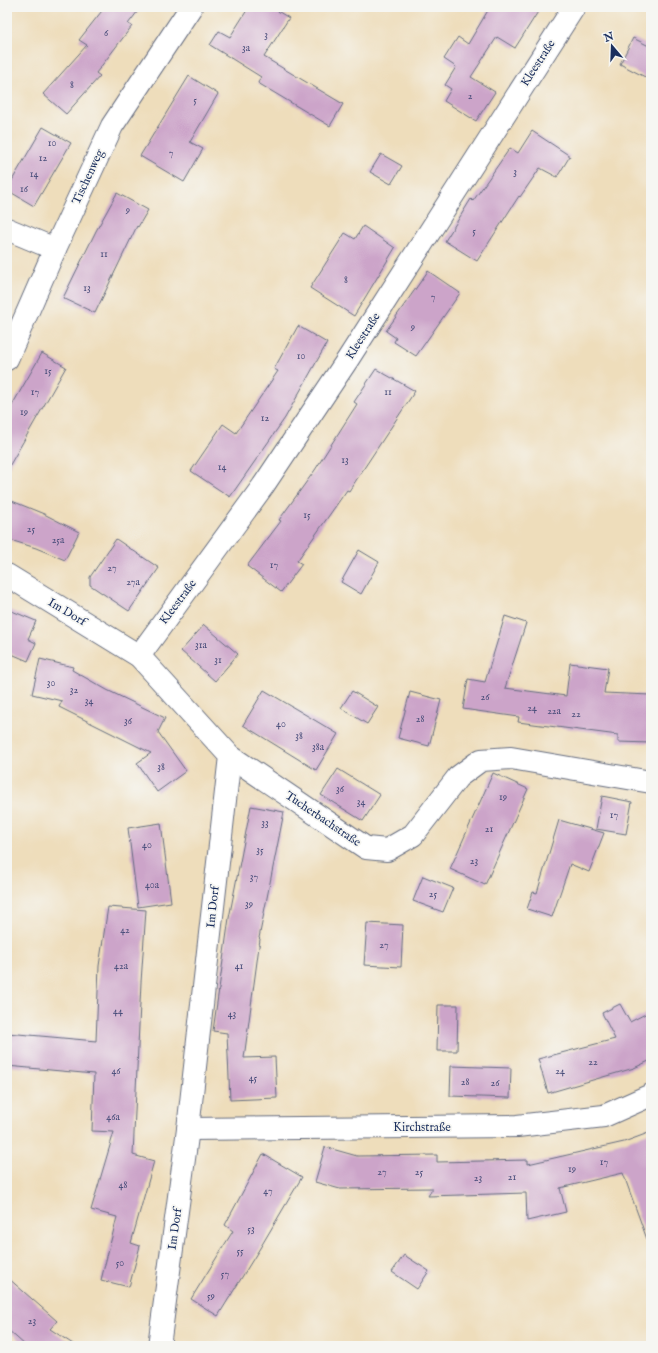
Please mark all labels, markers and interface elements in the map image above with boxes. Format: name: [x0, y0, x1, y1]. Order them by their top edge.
north arrow: [592, 26, 632, 66]
house number: 6: [104, 27, 109, 40]
house number: 3: [264, 29, 268, 42]
text: N: [601, 29, 616, 46]
street label: Kleestraße: [517, 36, 559, 89]
house number: 3a: [242, 42, 251, 55]
house number: 8: [70, 79, 74, 92]
house number: 2: [468, 90, 473, 103]
house number: 5: [193, 94, 197, 107]
house number: 10: [48, 137, 56, 150]
street label: Tischenweg: [69, 147, 108, 207]
house number: 7: [169, 147, 174, 160]
house number: 12: [39, 152, 48, 165]
house number: 3: [513, 166, 517, 179]
house number: 14: [30, 168, 38, 181]
house number: 16: [20, 183, 29, 196]
house number: 9: [125, 204, 130, 217]
house number: 5: [472, 225, 476, 238]
house number: 11: [100, 248, 108, 261]
house number: 8: [344, 274, 348, 287]
house number: 13: [83, 282, 91, 295]
house number: 7: [431, 291, 436, 304]
street label: Kleestraße: [342, 309, 384, 362]
house number: 9: [410, 321, 415, 334]
house number: 10: [297, 350, 305, 363]
house number: 15: [44, 365, 52, 378]
house number: 17: [31, 386, 40, 399]
house number: 11: [384, 386, 392, 399]
house number: 19: [20, 406, 28, 419]
house number: 12: [261, 412, 270, 425]
house number: 13: [341, 454, 349, 467]
house number: 14: [218, 461, 226, 474]
house number: 15: [303, 509, 311, 522]
house number: 25: [27, 523, 36, 536]
house number: 25a: [52, 534, 65, 547]
house number: 17: [270, 559, 279, 572]
house number: 27: [107, 562, 117, 575]
house number: 27a: [126, 576, 140, 589]
street label: Kleestraße: [156, 576, 200, 627]
street label: Im Dorf: [45, 595, 91, 631]
house number: 31a: [195, 639, 208, 652]
house number: 31: [214, 654, 222, 667]
house number: 30: [47, 677, 55, 690]
house number: 32: [70, 684, 79, 697]
house number: 26: [481, 691, 490, 704]
house number: 34: [85, 695, 93, 708]
house number: 24: [527, 702, 537, 715]
house number: 22a: [547, 705, 562, 718]
house number: 22: [571, 708, 581, 721]
house number: 28: [416, 713, 424, 726]
house number: 36: [124, 715, 133, 728]
house number: 40: [276, 718, 286, 731]
house number: 38: [295, 730, 303, 743]
house number: 38a: [312, 741, 325, 754]
house number: 38: [157, 761, 165, 774]
house number: 36: [336, 783, 345, 796]
street label: Tucherbachstraße: [282, 788, 364, 850]
house number: 19: [499, 791, 507, 804]
house number: 34: [357, 796, 365, 809]
house number: 17: [610, 809, 619, 822]
house number: 33: [261, 817, 269, 830]
house number: 21: [485, 823, 493, 836]
house number: 40: [142, 839, 152, 852]
house number: 35: [256, 844, 264, 857]
house number: 23: [470, 855, 478, 868]
house number: 37: [250, 871, 259, 884]
house number: 40a: [145, 879, 160, 892]
street label: Im Dorf: [203, 883, 223, 929]
house number: 25: [429, 888, 438, 901]
house number: 39: [245, 898, 253, 911]
house number: 42: [120, 924, 130, 937]
house number: 27: [379, 939, 389, 952]
house number: 42a: [114, 960, 129, 973]
house number: 41: [235, 960, 244, 973]
house number: 44: [113, 1005, 123, 1018]
house number: 43: [228, 1008, 237, 1021]
house number: 22: [588, 1056, 598, 1069]
house number: 46: [111, 1065, 121, 1078]
house number: 24: [555, 1065, 565, 1078]
house number: 45: [249, 1072, 258, 1085]
house number: 28: [461, 1076, 469, 1089]
house number: 26: [491, 1077, 500, 1090]
house number: 46a: [106, 1111, 120, 1124]
street label: Kirchstraße: [393, 1120, 451, 1135]
house number: 17: [600, 1156, 609, 1169]
house number: 19: [568, 1163, 576, 1176]
house number: 27: [377, 1166, 387, 1179]
house number: 25: [415, 1166, 424, 1179]
house number: 21: [508, 1171, 516, 1184]
house number: 23: [474, 1172, 482, 1185]
house number: 48: [119, 1179, 127, 1192]
house number: 47: [263, 1185, 273, 1198]
street label: Im Dorf: [165, 1205, 186, 1251]
house number: 53: [247, 1223, 255, 1236]
house number: 55: [236, 1245, 244, 1258]
house number: 50: [116, 1257, 124, 1270]
house number: 57: [221, 1268, 229, 1281]
house number: 59: [207, 1290, 215, 1303]
house number: 23: [28, 1315, 36, 1328]

